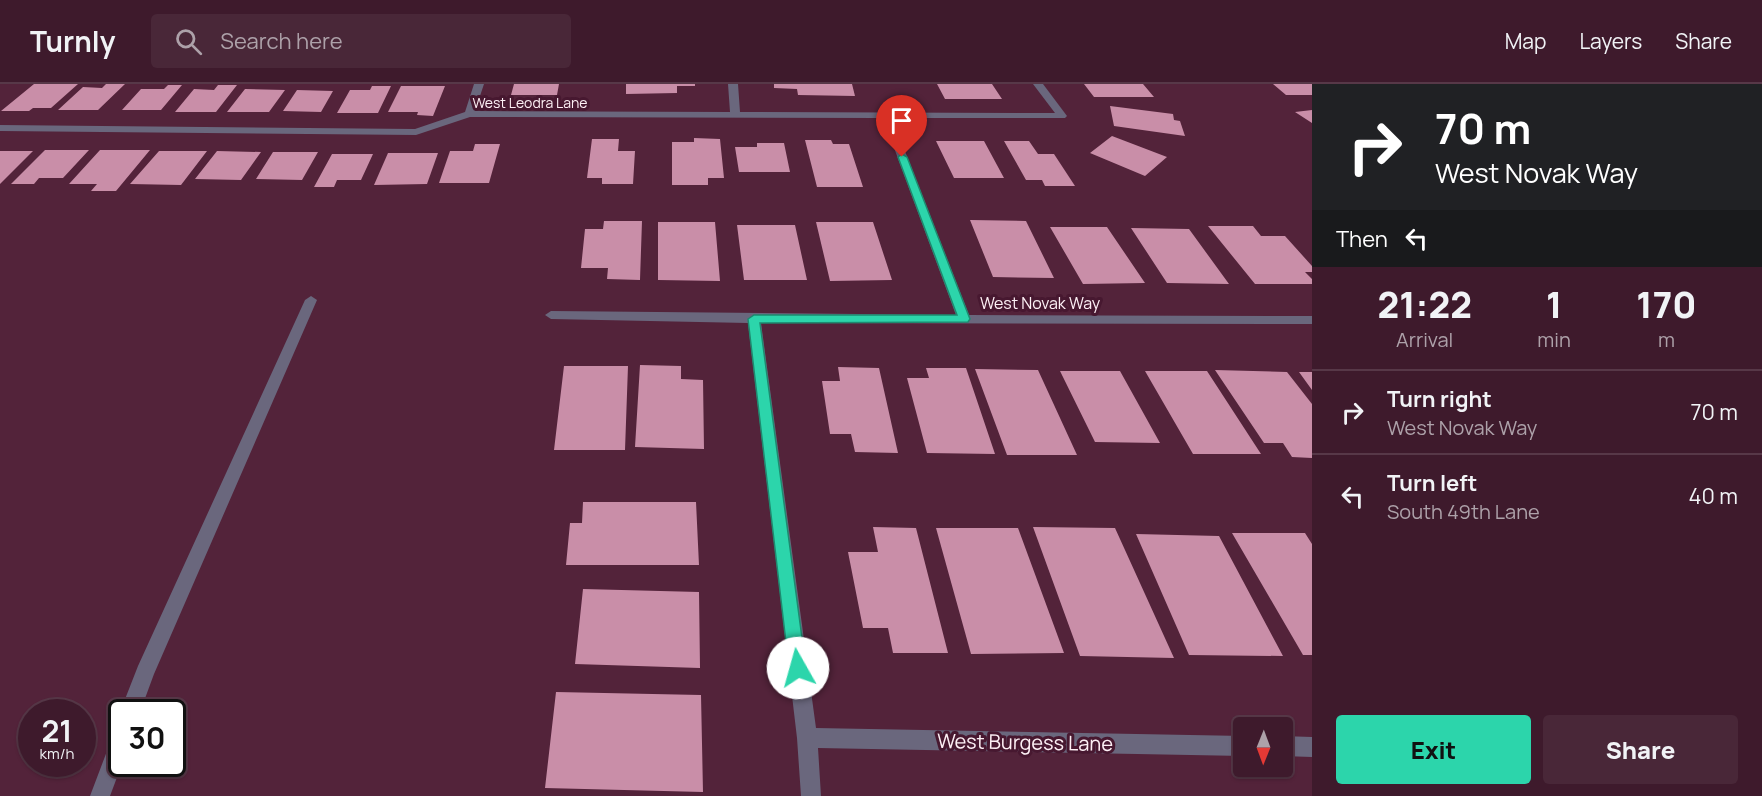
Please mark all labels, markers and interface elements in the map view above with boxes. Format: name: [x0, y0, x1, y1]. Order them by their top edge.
search box: [151, 14, 571, 68]
text: Turnly: [30, 22, 115, 60]
icon: search: [172, 25, 205, 58]
text: Search here: [220, 26, 343, 56]
text: Map: [1505, 27, 1546, 55]
text: Layers: [1579, 27, 1642, 55]
text: Share: [1675, 27, 1732, 55]
street label: West Leodra Lane: [473, 93, 587, 112]
pin: [876, 95, 927, 157]
text: 70 m: [1435, 99, 1531, 157]
icon: arrive: [885, 104, 918, 137]
icon: right: [1336, 108, 1414, 186]
text: West Novak Way: [1435, 154, 1638, 191]
icon: left: [1400, 222, 1433, 255]
text: Then: [1336, 224, 1388, 254]
text: 21:22: [1377, 280, 1472, 329]
text: 1: [1546, 280, 1562, 329]
text: 170: [1636, 280, 1697, 329]
street label: West Novak Way: [980, 292, 1101, 314]
text: Arrival: [1396, 326, 1453, 353]
text: min: [1537, 326, 1571, 353]
text: m: [1658, 326, 1675, 353]
text: Turn right: [1387, 384, 1492, 414]
icon: right: [1336, 396, 1369, 429]
text: 70 m: [1690, 397, 1738, 427]
text: West Novak Way: [1387, 414, 1537, 441]
text: Turn left: [1387, 468, 1477, 498]
icon: left: [1336, 480, 1369, 513]
text: 40 m: [1689, 481, 1738, 511]
text: South 49th Lane: [1387, 498, 1540, 525]
position arrow: [766, 636, 830, 700]
speed limit sign: 30: [108, 699, 186, 777]
text: 21: [41, 710, 73, 751]
button: Exit: [1336, 715, 1531, 784]
button: Share: [1543, 715, 1738, 784]
north arrow: [1233, 717, 1293, 777]
map controls: [1233, 717, 1293, 777]
street label: West Burgess Lane: [937, 727, 1113, 757]
text: km/h: [40, 743, 74, 764]

